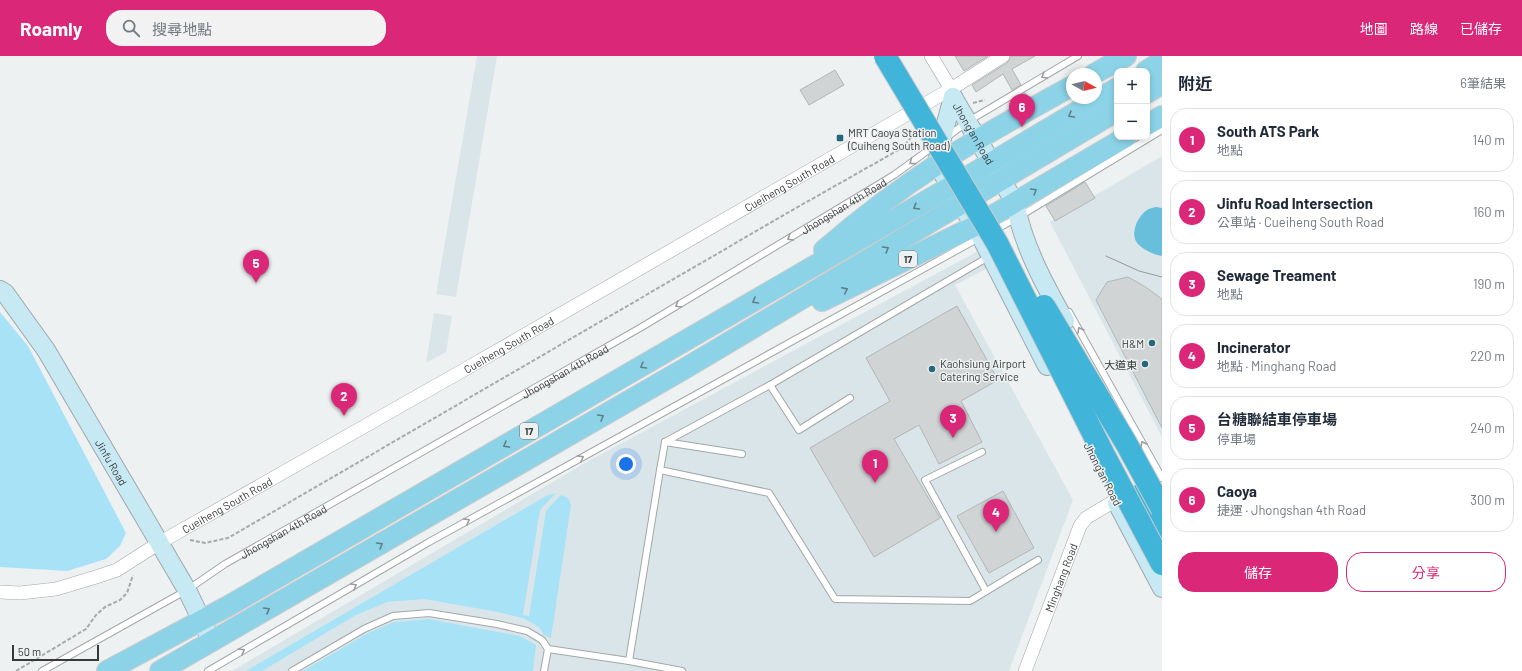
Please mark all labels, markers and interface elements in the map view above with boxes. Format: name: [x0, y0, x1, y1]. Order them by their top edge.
search box: [106, 10, 386, 46]
text: Roamly: [20, 17, 82, 40]
icon: search: [120, 17, 142, 39]
text: 搜尋地點: [152, 20, 212, 38]
text: 地圖: [1360, 20, 1388, 37]
text: 路線: [1410, 20, 1438, 37]
text: 已儲存: [1460, 20, 1502, 37]
north arrow: [1066, 68, 1102, 104]
map controls: [1114, 68, 1150, 140]
button: +: [1114, 68, 1150, 104]
one-way arrow: [1041, 71, 1048, 79]
text: 附近: [1178, 73, 1212, 93]
text: 6筆結果: [1460, 75, 1506, 91]
pin: 6: [1009, 94, 1035, 127]
street label: Jhong'an Road: [951, 100, 997, 166]
button: −: [1114, 104, 1150, 140]
one-way arrow: [1068, 110, 1075, 117]
text: South ATS Park: [1217, 122, 1319, 140]
place label: MRT Caoya Station (Cuiheng South Road): [847, 126, 950, 152]
text: 1: [1190, 132, 1194, 148]
text: 140 m: [1473, 132, 1505, 148]
marker: MRT Caoya Station (Cuiheng South Road): [835, 133, 845, 143]
text: 地點: [1217, 142, 1243, 158]
street label: Cueiheng South Road: [742, 151, 836, 214]
one-way arrow: [909, 158, 916, 165]
street label: Jhongshan 4th Road: [798, 175, 889, 236]
one-way arrow: [1030, 189, 1037, 196]
text: Jinfu Road Intersection: [1217, 194, 1373, 212]
one-way arrow: [913, 203, 920, 210]
text: 2: [1188, 204, 1196, 220]
text: 160 m: [1473, 204, 1505, 220]
text: 公車站 · Cueiheng South Road: [1217, 214, 1384, 230]
one-way arrow: [787, 233, 794, 241]
one-way arrow: [882, 247, 889, 254]
pin: 5: [243, 250, 269, 283]
road number: 17: [899, 251, 917, 267]
text: Sewage Treament: [1217, 266, 1337, 284]
text: 3: [1188, 276, 1196, 292]
text: 190 m: [1473, 276, 1505, 292]
text: 地點: [1217, 286, 1243, 302]
one-way arrow: [840, 287, 848, 295]
one-way arrow: [752, 296, 759, 303]
one-way arrow: [675, 300, 682, 307]
street label: Cueiheng South Road: [461, 313, 556, 375]
one-way arrow: [1077, 327, 1084, 334]
place label: H&M: [1122, 337, 1144, 350]
marker: H&M: [1147, 338, 1157, 348]
text: Incinerator: [1217, 338, 1290, 356]
street label: Jhongshan 4th Road: [519, 341, 610, 401]
text: 4: [1188, 348, 1196, 364]
text: 220 m: [1470, 348, 1505, 364]
place label: Kaohsiung Airport Catering Service: [940, 357, 1026, 383]
place label: 大道東: [1104, 358, 1137, 371]
text: 地點 · Minghang Road: [1217, 358, 1336, 374]
marker: 大道東: [1140, 359, 1150, 369]
one-way arrow: [640, 361, 647, 368]
marker: Kaohsiung Airport Catering Service: [927, 364, 937, 374]
pin: 2: [331, 383, 357, 416]
pin: 3: [940, 405, 966, 438]
text: 台糖聯結車停車場: [1217, 410, 1337, 428]
one-way arrow: [597, 414, 604, 421]
text: 5: [1188, 420, 1196, 436]
text: 240 m: [1470, 420, 1505, 436]
road number: 17: [520, 423, 538, 439]
text: 停車場: [1217, 431, 1256, 447]
street label: Jinfu Road: [93, 437, 130, 488]
one-way arrow: [503, 440, 510, 447]
street label: Jhong'an Road: [1081, 440, 1125, 508]
one-way arrow: [1140, 441, 1148, 448]
pin: 1: [862, 450, 888, 483]
your location: [616, 454, 636, 474]
one-way arrow: [577, 455, 584, 463]
street label: Cueiheng South Road: [179, 474, 274, 535]
text: Caoya: [1217, 482, 1257, 500]
text: 6: [1189, 492, 1195, 508]
text: 300 m: [1470, 492, 1505, 508]
pin: 4: [983, 499, 1009, 532]
street label: Jhongshan 4th Road: [238, 501, 329, 561]
text: 捷運 · Jhongshan 4th Road: [1217, 502, 1366, 518]
one-way arrow: [463, 518, 470, 525]
street label: Minghang Road: [1042, 541, 1079, 614]
one-way arrow: [376, 543, 383, 550]
button: 儲存: [1178, 552, 1338, 592]
button: 分享: [1346, 552, 1506, 592]
one-way arrow: [350, 583, 357, 590]
one-way arrow: [263, 608, 270, 615]
scale bar: [12, 643, 99, 662]
text: 50 m: [18, 645, 41, 658]
one-way arrow: [238, 649, 245, 656]

